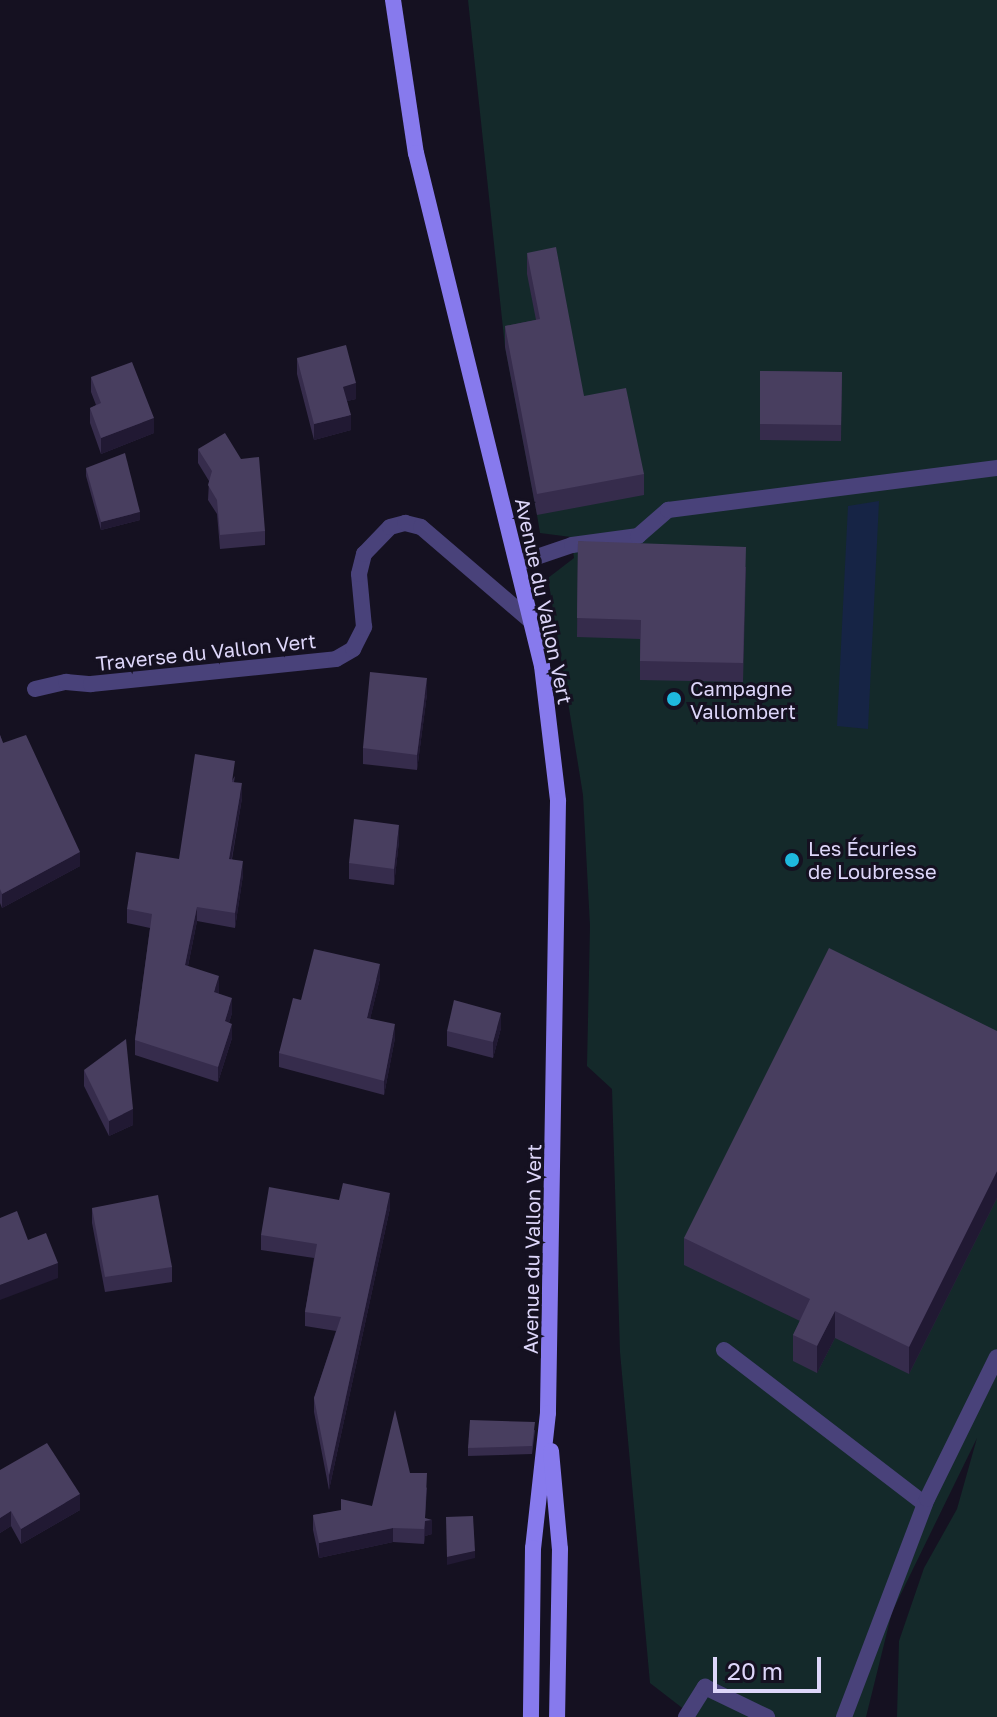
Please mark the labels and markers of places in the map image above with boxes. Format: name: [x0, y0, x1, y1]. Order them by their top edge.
place label: Campagne Vallombert: [690, 676, 796, 723]
marker: Campagne Vallombert: [665, 690, 683, 708]
place label: Les Écuries de Loubresse: [808, 836, 936, 883]
marker: Les Écuries de Loubresse: [783, 851, 801, 869]

